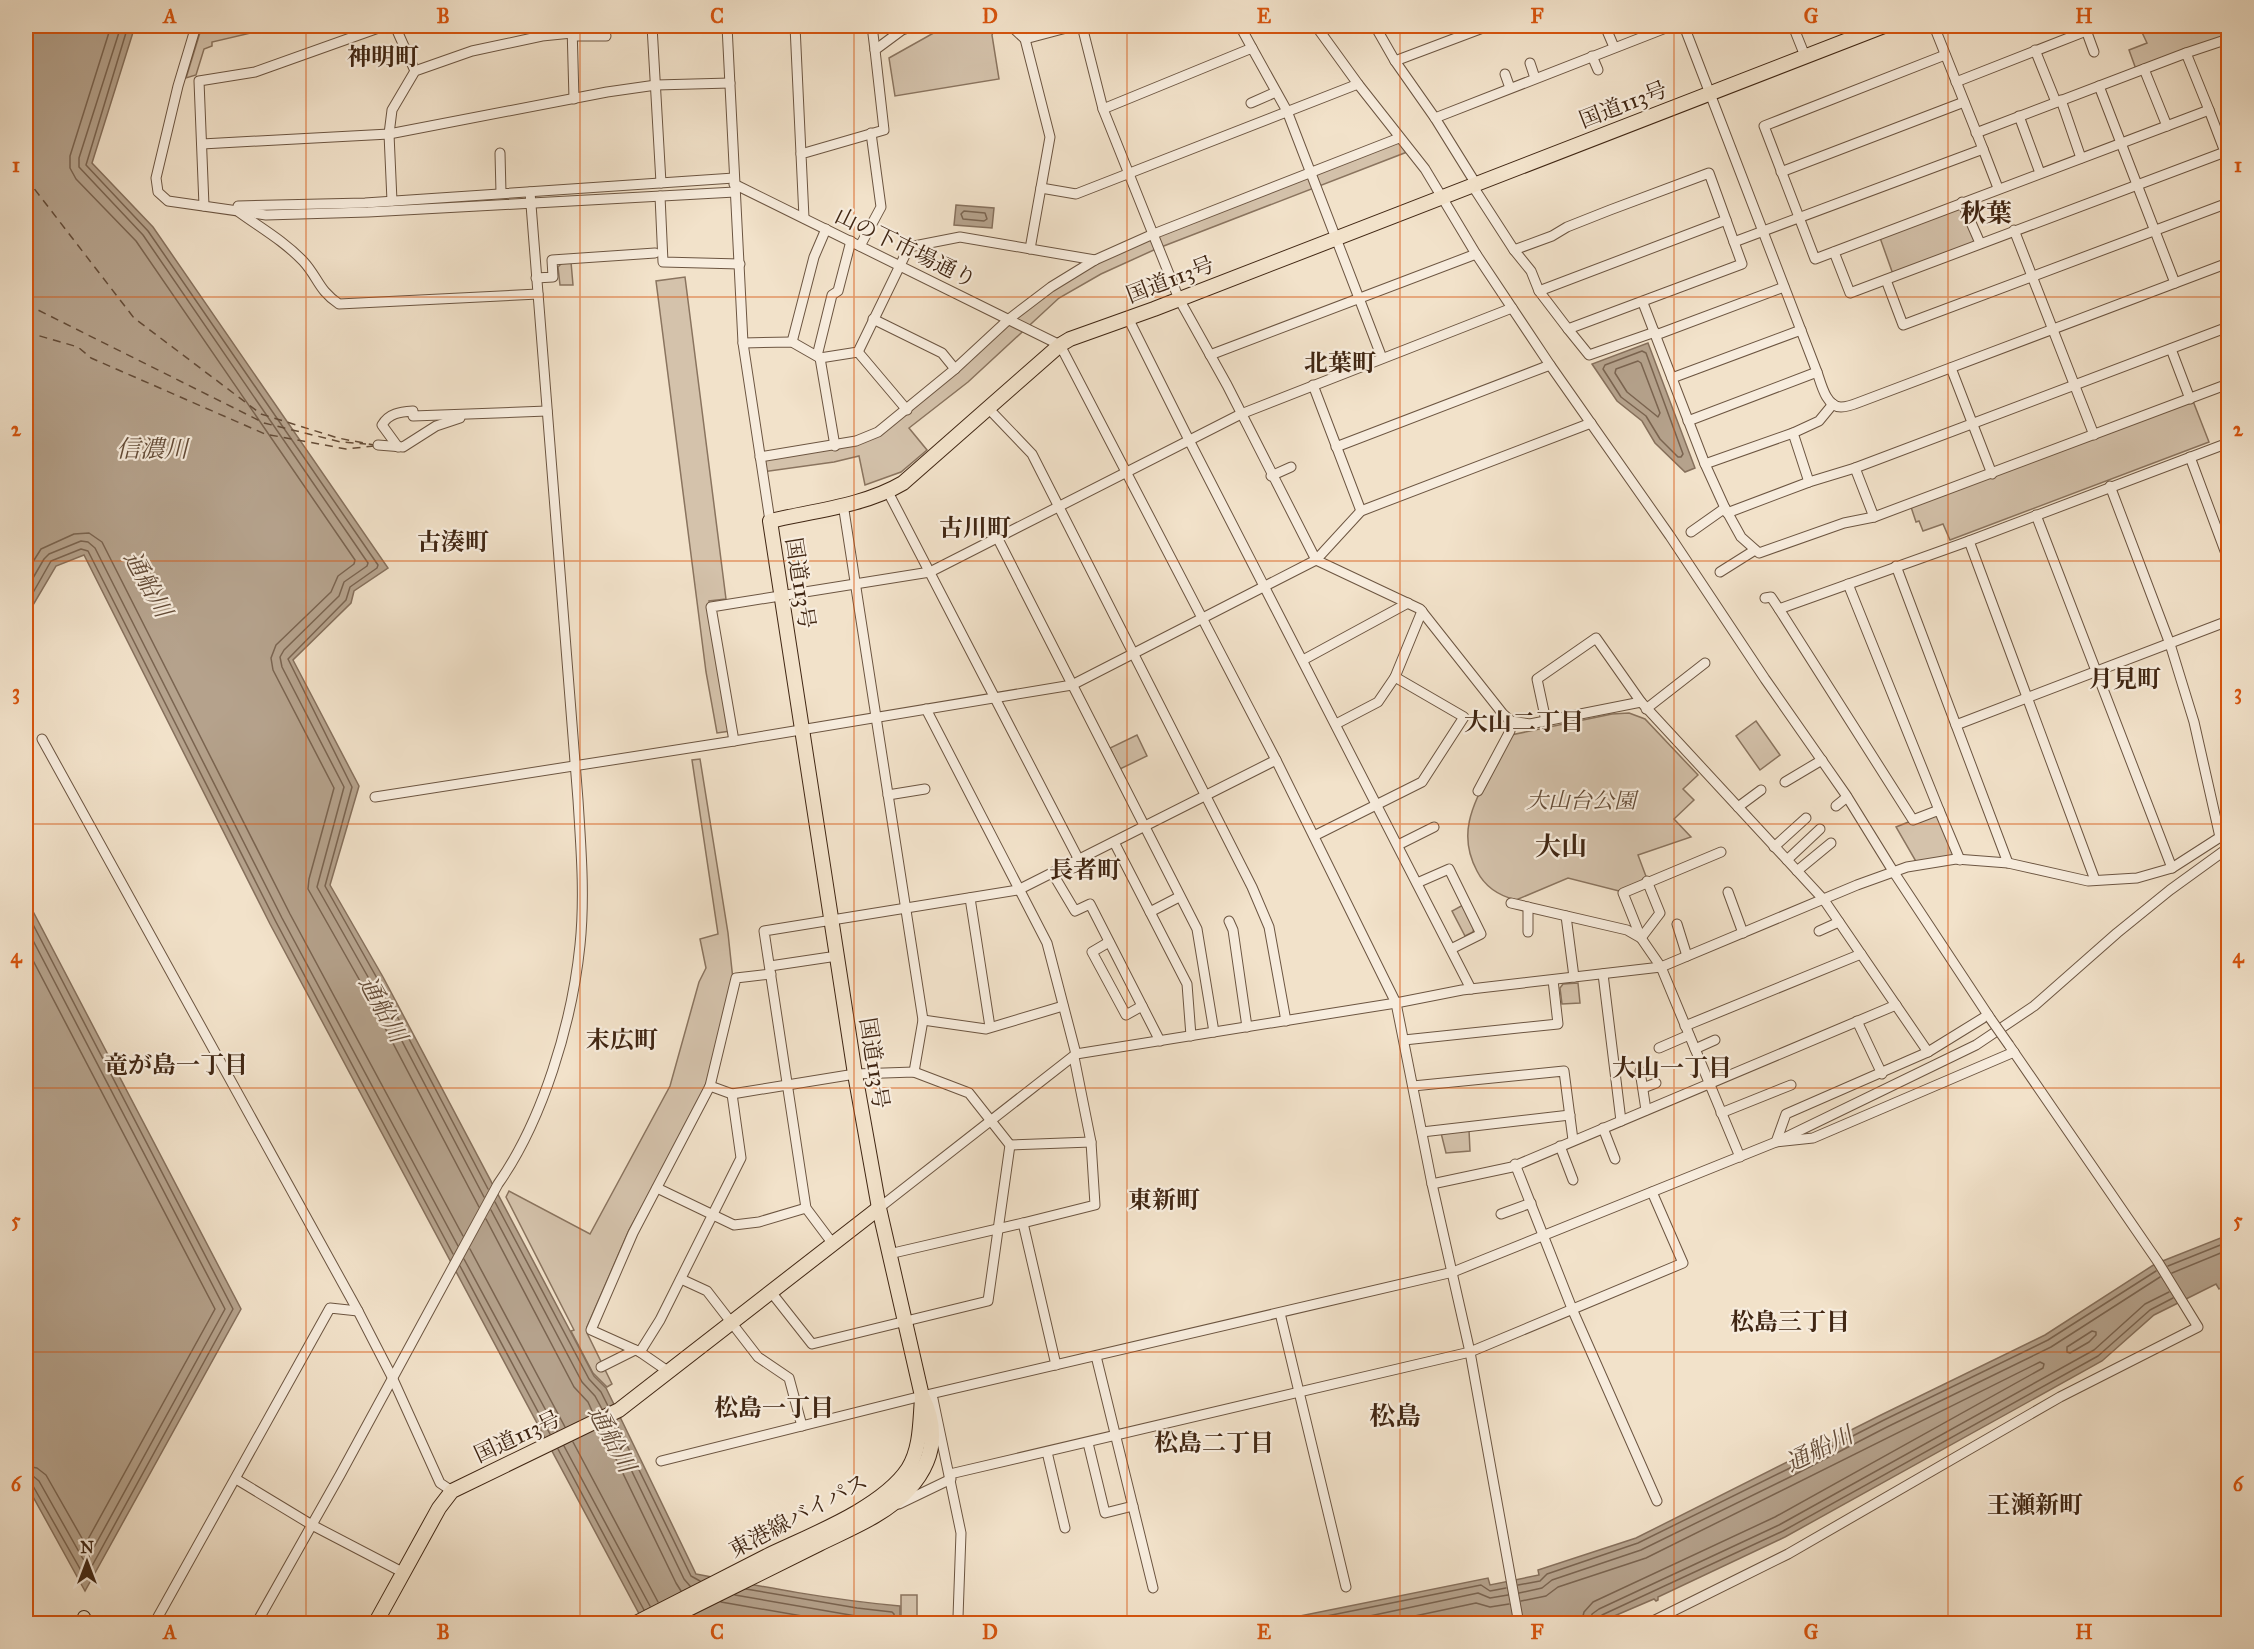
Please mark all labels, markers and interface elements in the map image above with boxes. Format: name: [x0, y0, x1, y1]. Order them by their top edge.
text: A: [161, 4, 177, 28]
text: B: [436, 4, 450, 28]
text: C: [710, 4, 724, 28]
text: D: [982, 4, 998, 28]
text: E: [1257, 4, 1272, 28]
text: F: [1530, 4, 1544, 28]
text: G: [1804, 4, 1819, 28]
text: H: [2075, 4, 2093, 28]
district label: 神明町: [347, 42, 419, 72]
street label: 国道113号: [1575, 75, 1671, 134]
text: 1: [12, 153, 20, 177]
text: 1: [2234, 153, 2242, 177]
district label: 秋葉: [1960, 197, 2012, 229]
street label: 山の下市場通り: [831, 202, 981, 293]
street label: 国道113号: [1122, 250, 1218, 309]
district label: 北葉町: [1304, 348, 1376, 378]
text: 2: [11, 417, 22, 441]
text: 2: [2233, 417, 2244, 441]
water label: 信濃川: [116, 434, 191, 464]
district label: 古川町: [939, 513, 1011, 543]
district label: 古湊町: [417, 527, 489, 557]
street label: 国道113号: [780, 535, 821, 631]
water label: 通船川: [117, 545, 180, 625]
district label: 月見町: [2089, 664, 2161, 694]
text: 3: [12, 680, 20, 705]
text: 3: [2234, 680, 2242, 705]
district label: 大山二丁目: [1464, 707, 1584, 737]
park label: 大山台公園: [1526, 787, 1639, 814]
district label: 大山: [1535, 830, 1587, 862]
district label: 長者町: [1049, 855, 1121, 885]
text: 4: [10, 944, 22, 969]
text: 4: [2232, 944, 2244, 969]
water label: 通船川: [352, 970, 415, 1050]
street label: 国道113号: [854, 1015, 895, 1111]
district label: 末広町: [586, 1025, 658, 1055]
district label: 竜が島一丁目: [104, 1050, 248, 1080]
district label: 大山一丁目: [1612, 1053, 1732, 1083]
district label: 東新町: [1128, 1185, 1200, 1215]
text: 5: [11, 1208, 21, 1232]
text: 5: [2233, 1208, 2243, 1232]
district label: 松島三丁目: [1730, 1307, 1850, 1337]
district label: 松島一丁目: [714, 1393, 834, 1423]
water label: 通船川: [582, 1400, 644, 1480]
district label: 松島: [1369, 1400, 1421, 1432]
street label: 国道113号: [470, 1405, 565, 1468]
water label: 通船川: [1780, 1418, 1861, 1478]
district label: 松島二丁目: [1154, 1428, 1274, 1458]
street label: 東港線バイパス: [724, 1467, 872, 1563]
text: 6: [11, 1472, 23, 1496]
text: 6: [2233, 1472, 2245, 1496]
district label: 王瀬新町: [1987, 1490, 2083, 1520]
north arrow: [57, 1532, 117, 1592]
text: N: [80, 1538, 94, 1557]
text: A: [161, 1620, 177, 1644]
text: B: [436, 1620, 450, 1644]
text: C: [710, 1620, 724, 1644]
text: D: [982, 1620, 998, 1644]
text: E: [1257, 1620, 1272, 1644]
text: F: [1530, 1620, 1544, 1644]
text: G: [1804, 1620, 1819, 1644]
text: H: [2075, 1620, 2093, 1644]

